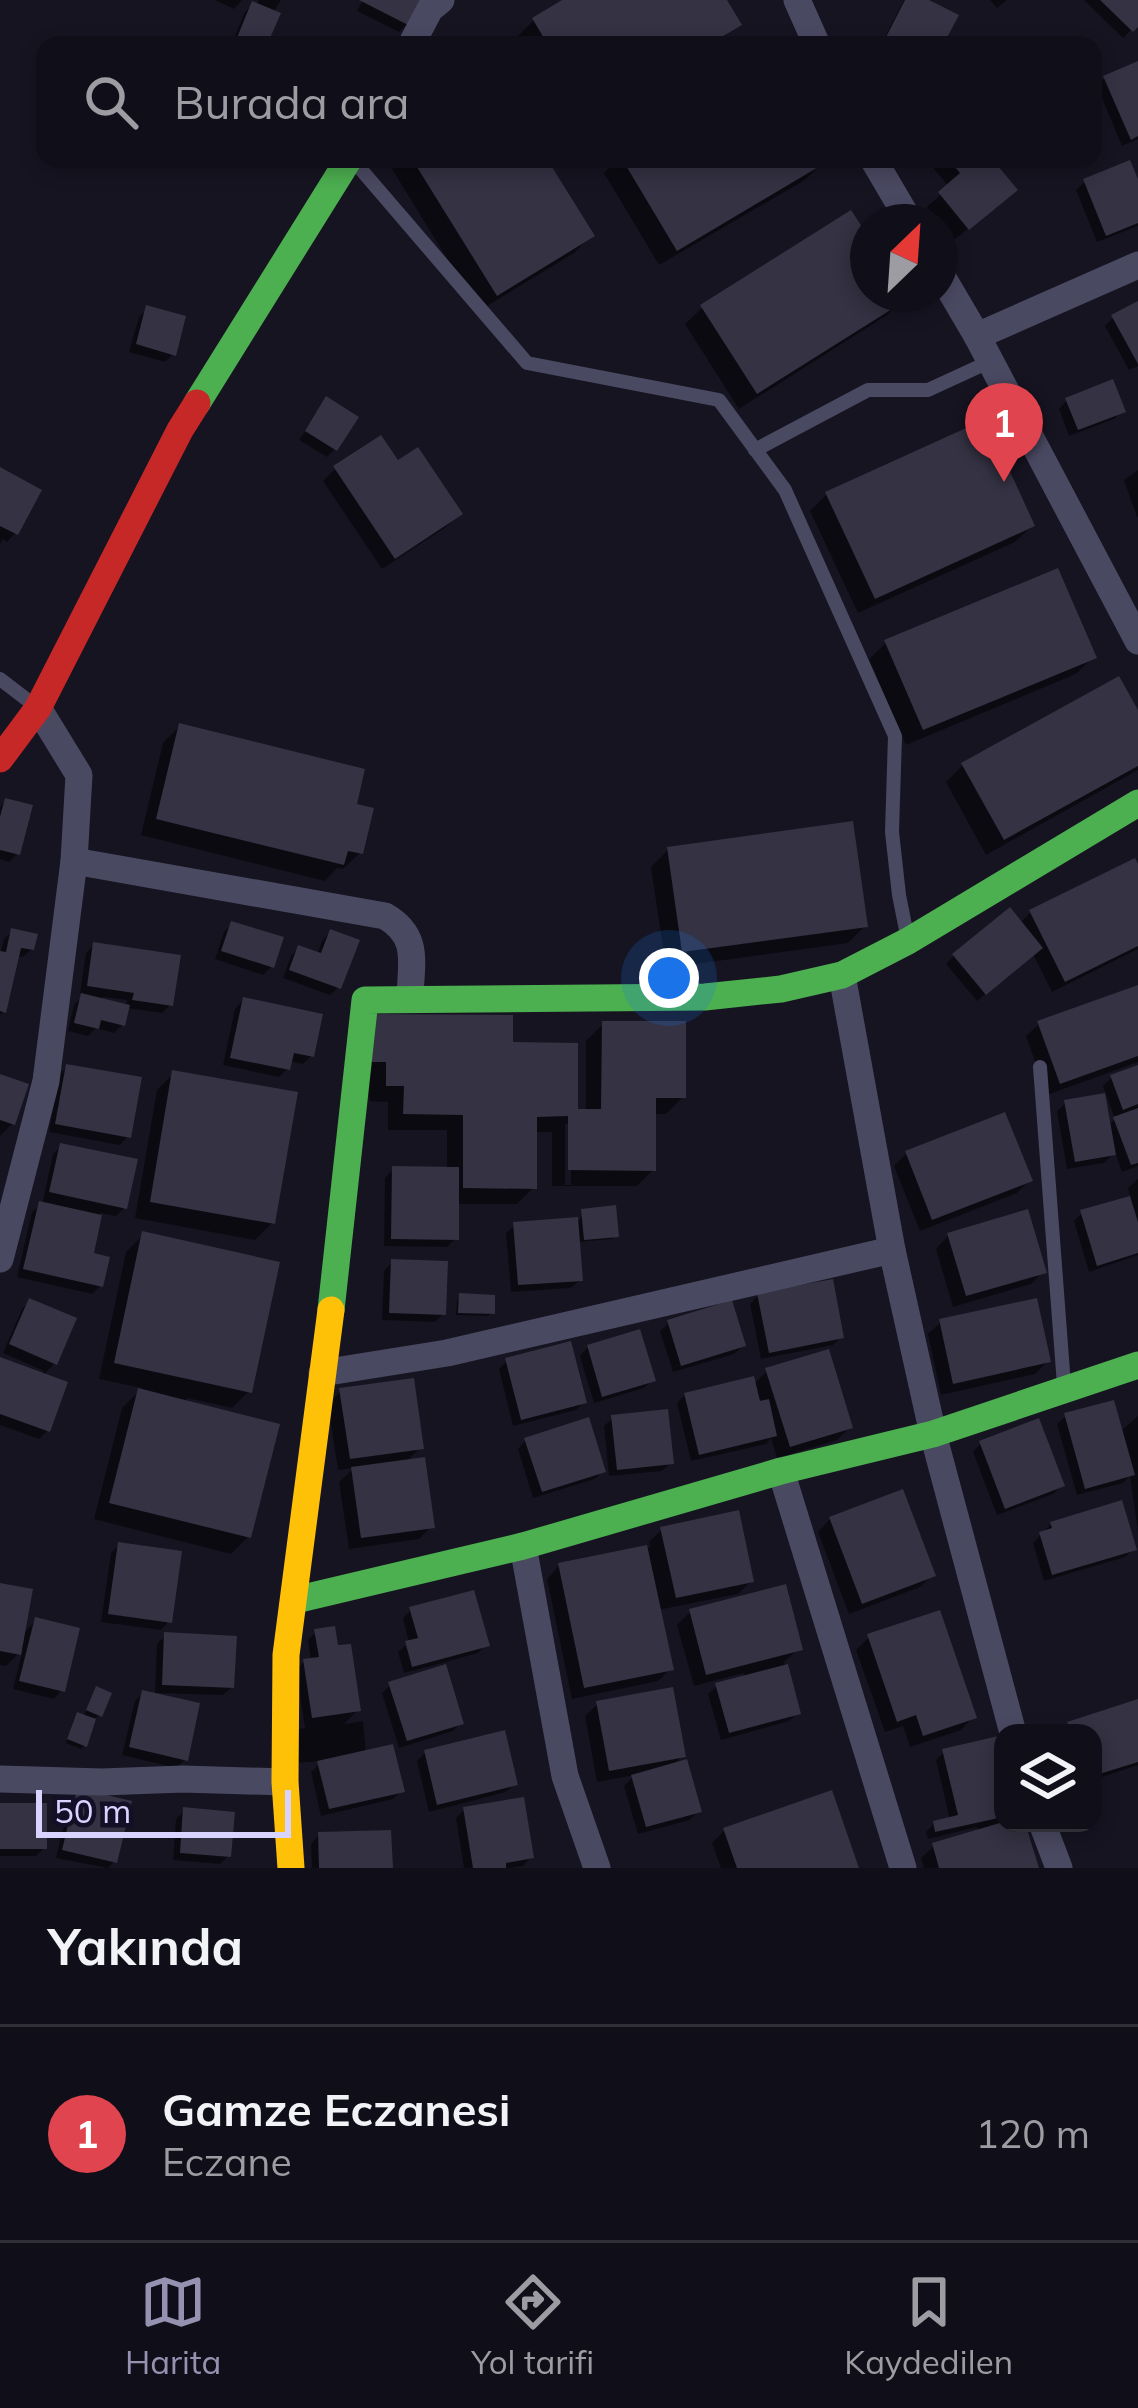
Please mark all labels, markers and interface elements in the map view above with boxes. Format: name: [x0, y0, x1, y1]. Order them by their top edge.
search box: [36, 36, 1102, 168]
icon: search: [78, 69, 144, 135]
text: Burada ara: [174, 74, 410, 130]
north arrow: [850, 204, 958, 312]
pin: 1: [965, 383, 1043, 482]
your location: [639, 948, 699, 1008]
map controls: [994, 1724, 1102, 1832]
button: layers: [994, 1724, 1102, 1832]
scale bar: [36, 1784, 291, 1837]
text: 50 m: [54, 1790, 131, 1831]
text: Yakında: [48, 1914, 243, 1978]
text: Gamze Eczanesi: [162, 2081, 511, 2137]
text: 1: [75, 2109, 99, 2158]
text: 120 m: [975, 2109, 1090, 2158]
text: Eczane: [162, 2137, 292, 2186]
tab: Harita: [125, 2269, 221, 2382]
tab: Yol tarifi: [471, 2269, 594, 2382]
tab: Kaydedilen: [844, 2269, 1013, 2382]

